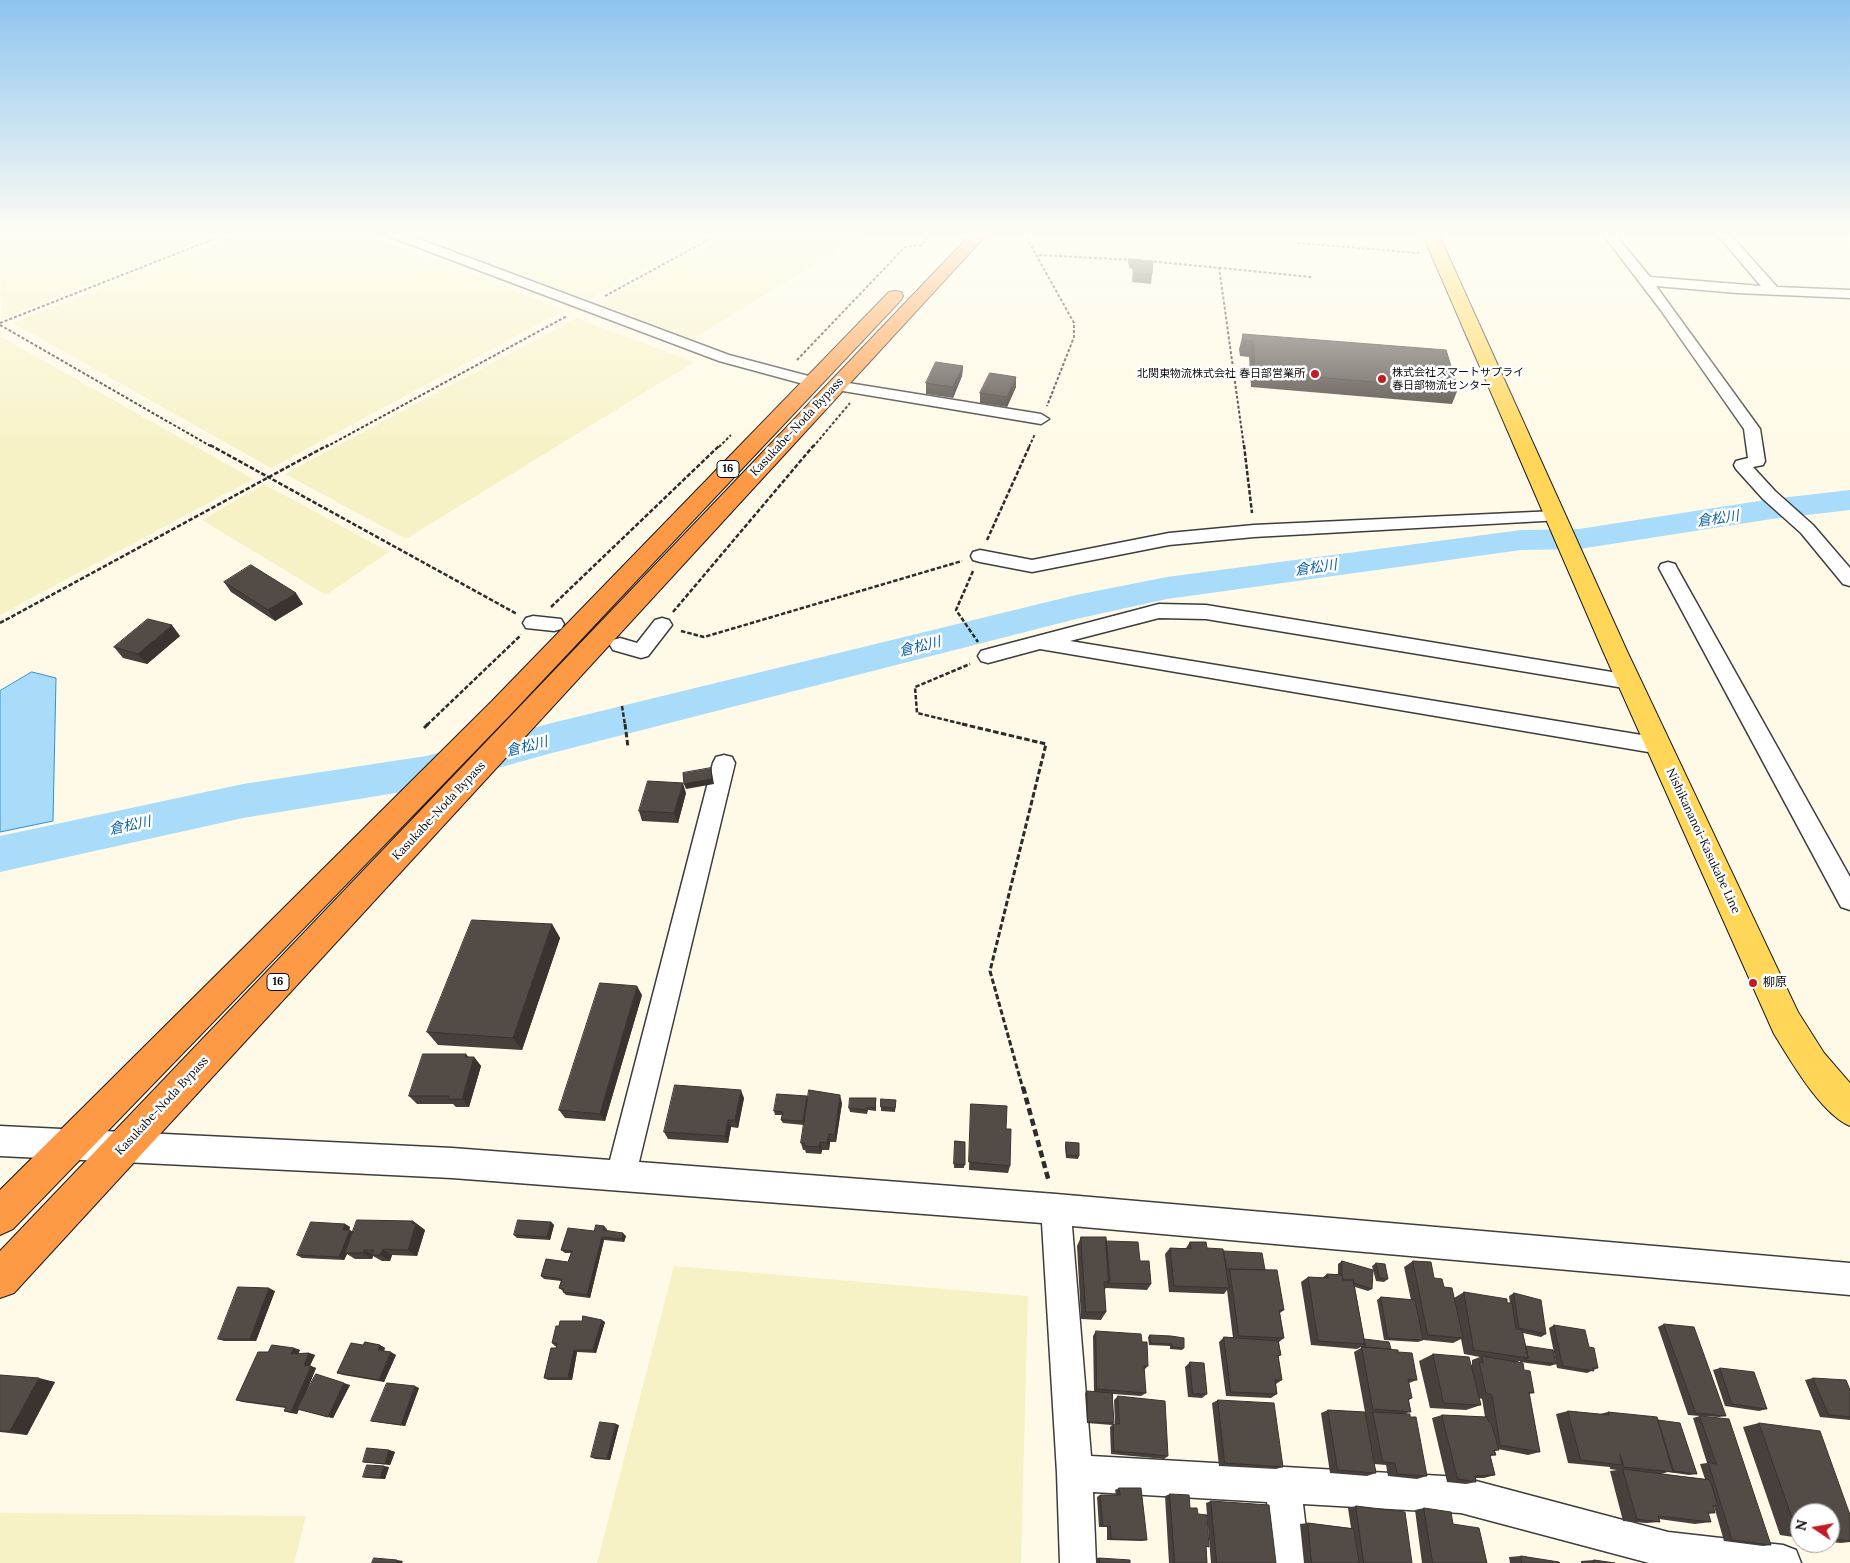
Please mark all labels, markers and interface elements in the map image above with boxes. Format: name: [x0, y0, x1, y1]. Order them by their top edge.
place label: 株式会社スマートサプライ 春日部物流センター: [1392, 366, 1524, 392]
place label: 北関東物流株式会社 春日部営業所: [1137, 367, 1305, 381]
marker: 北関東物流株式会社 春日部営業所: [1309, 368, 1321, 380]
marker: 株式会社スマートサプライ 春日部物流センター: [1376, 373, 1388, 385]
street label: Kasukabe-Noda Bypass: [748, 375, 846, 479]
road number: 16: [717, 460, 739, 478]
water label: 倉松川: [1696, 508, 1740, 530]
water label: 倉松川: [1294, 557, 1338, 579]
water label: 倉松川: [898, 634, 942, 660]
water label: 倉松川: [505, 734, 549, 760]
street label: Kasukabe-Noda Bypass: [390, 759, 488, 863]
street label: Nishikananoi-Kasukabe Line: [1663, 766, 1743, 916]
water label: 倉松川: [108, 813, 152, 839]
road number: 16: [267, 974, 289, 990]
place label: 柳原: [1763, 976, 1787, 990]
marker: 柳原: [1747, 977, 1759, 989]
street label: Kasukabe-Noda Bypass: [113, 1054, 211, 1158]
north arrow: [1790, 1503, 1840, 1553]
text: N: [1791, 1518, 1811, 1532]

